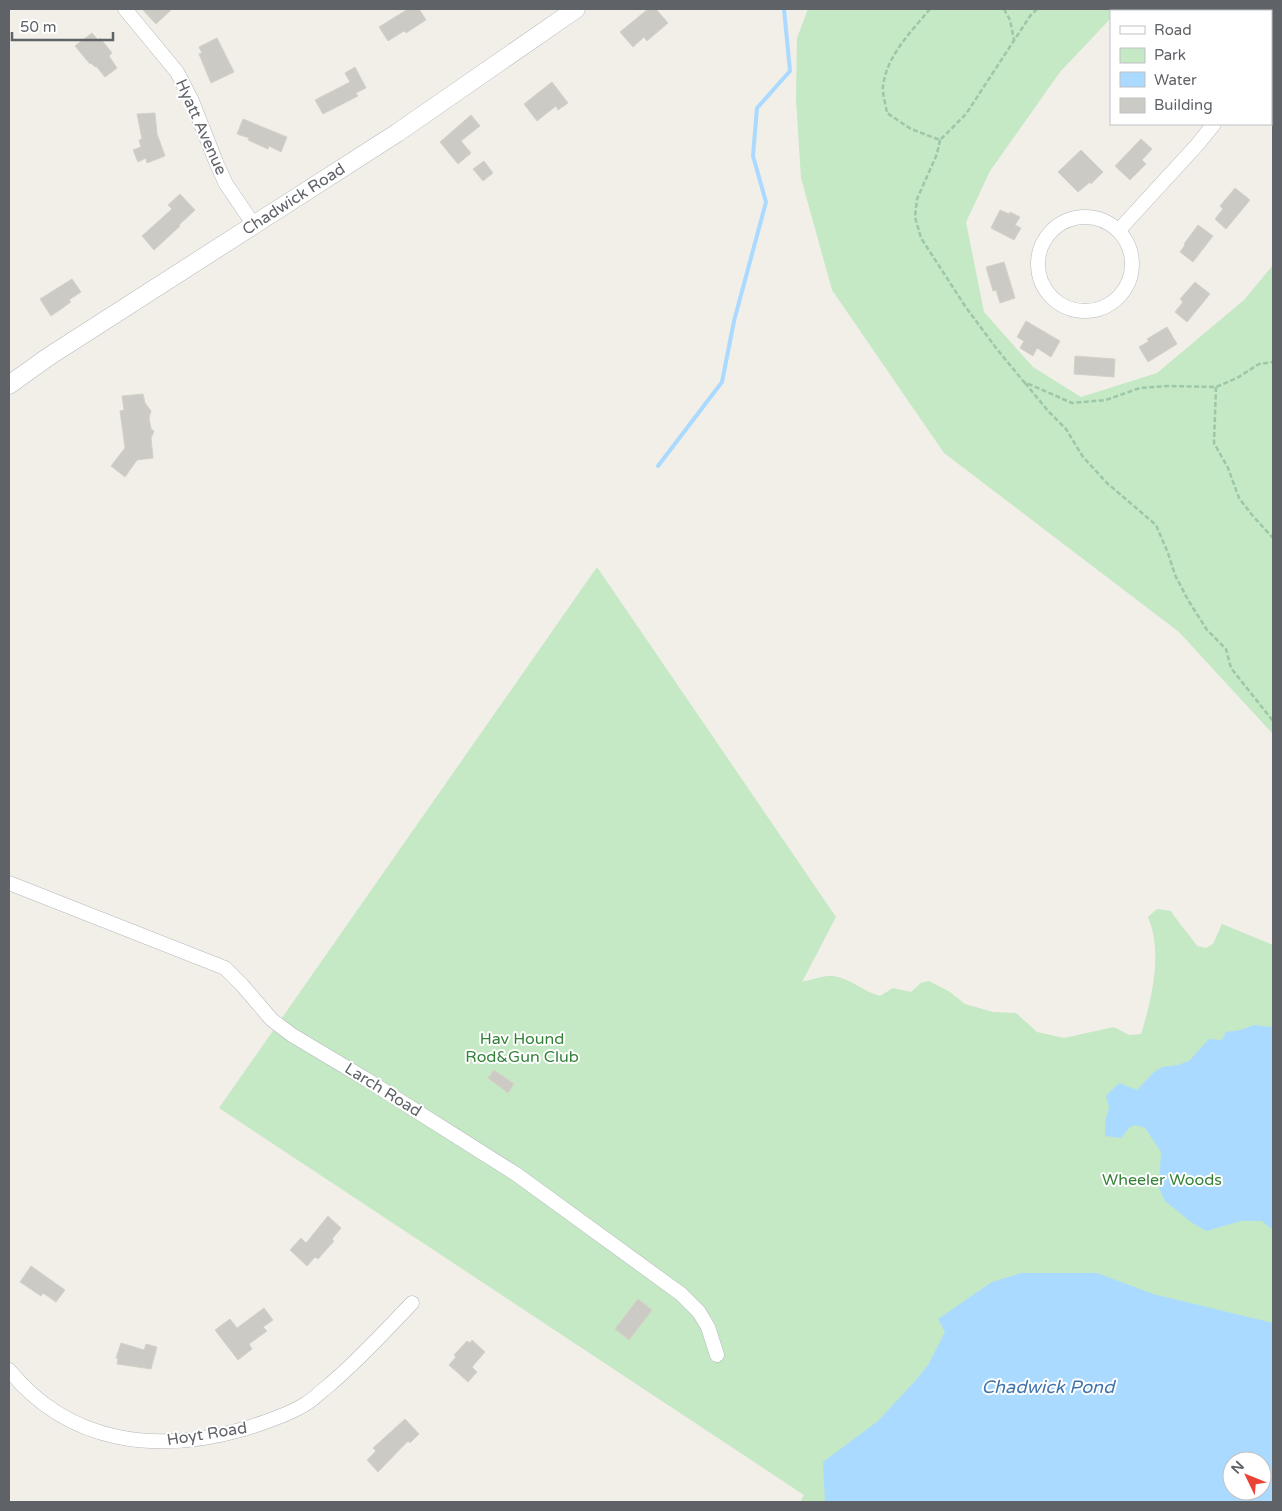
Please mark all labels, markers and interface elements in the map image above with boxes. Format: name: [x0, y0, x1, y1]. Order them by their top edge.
scale bar: [12, 10, 114, 42]
legend: [1110, 10, 1272, 125]
text: 50 m: [20, 18, 57, 36]
text: Road: [1154, 21, 1192, 39]
text: Park: [1154, 46, 1186, 64]
text: Water: [1154, 71, 1197, 89]
street label: Hyatt Avenue: [171, 76, 231, 178]
text: Building: [1154, 96, 1213, 114]
street label: Chadwick Road: [239, 159, 349, 240]
park label: Hav Hound Rod&Gun Club: [465, 1029, 579, 1067]
street label: Larch Road: [341, 1059, 425, 1121]
park label: Wheeler Woods: [1102, 1170, 1222, 1190]
water label: Chadwick Pond: [982, 1376, 1117, 1398]
street label: Hoyt Road: [165, 1418, 249, 1450]
north arrow: [1222, 1451, 1272, 1501]
text: N: [1228, 1458, 1248, 1477]

